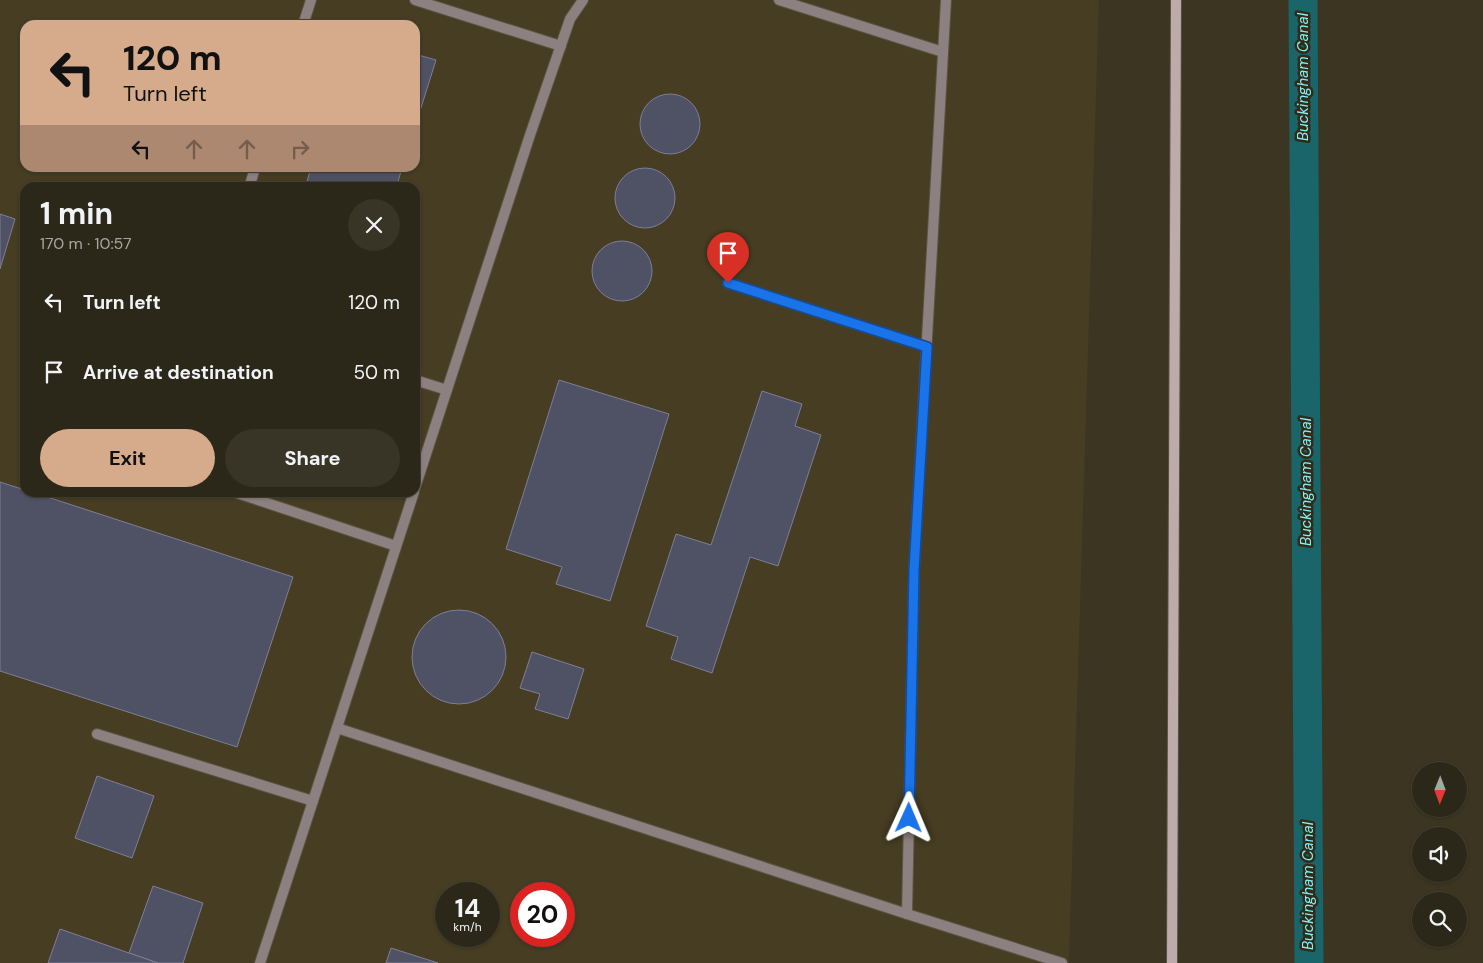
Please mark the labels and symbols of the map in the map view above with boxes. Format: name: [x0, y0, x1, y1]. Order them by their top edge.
water label: Buckingham Canal: [1293, 12, 1313, 141]
pin: [707, 232, 749, 283]
water label: Buckingham Canal: [1296, 417, 1316, 546]
north arrow: [1412, 762, 1468, 818]
position arrow: [882, 791, 934, 843]
water label: Buckingham Canal: [1298, 821, 1318, 950]
speed limit sign: 20: [510, 882, 575, 947]

